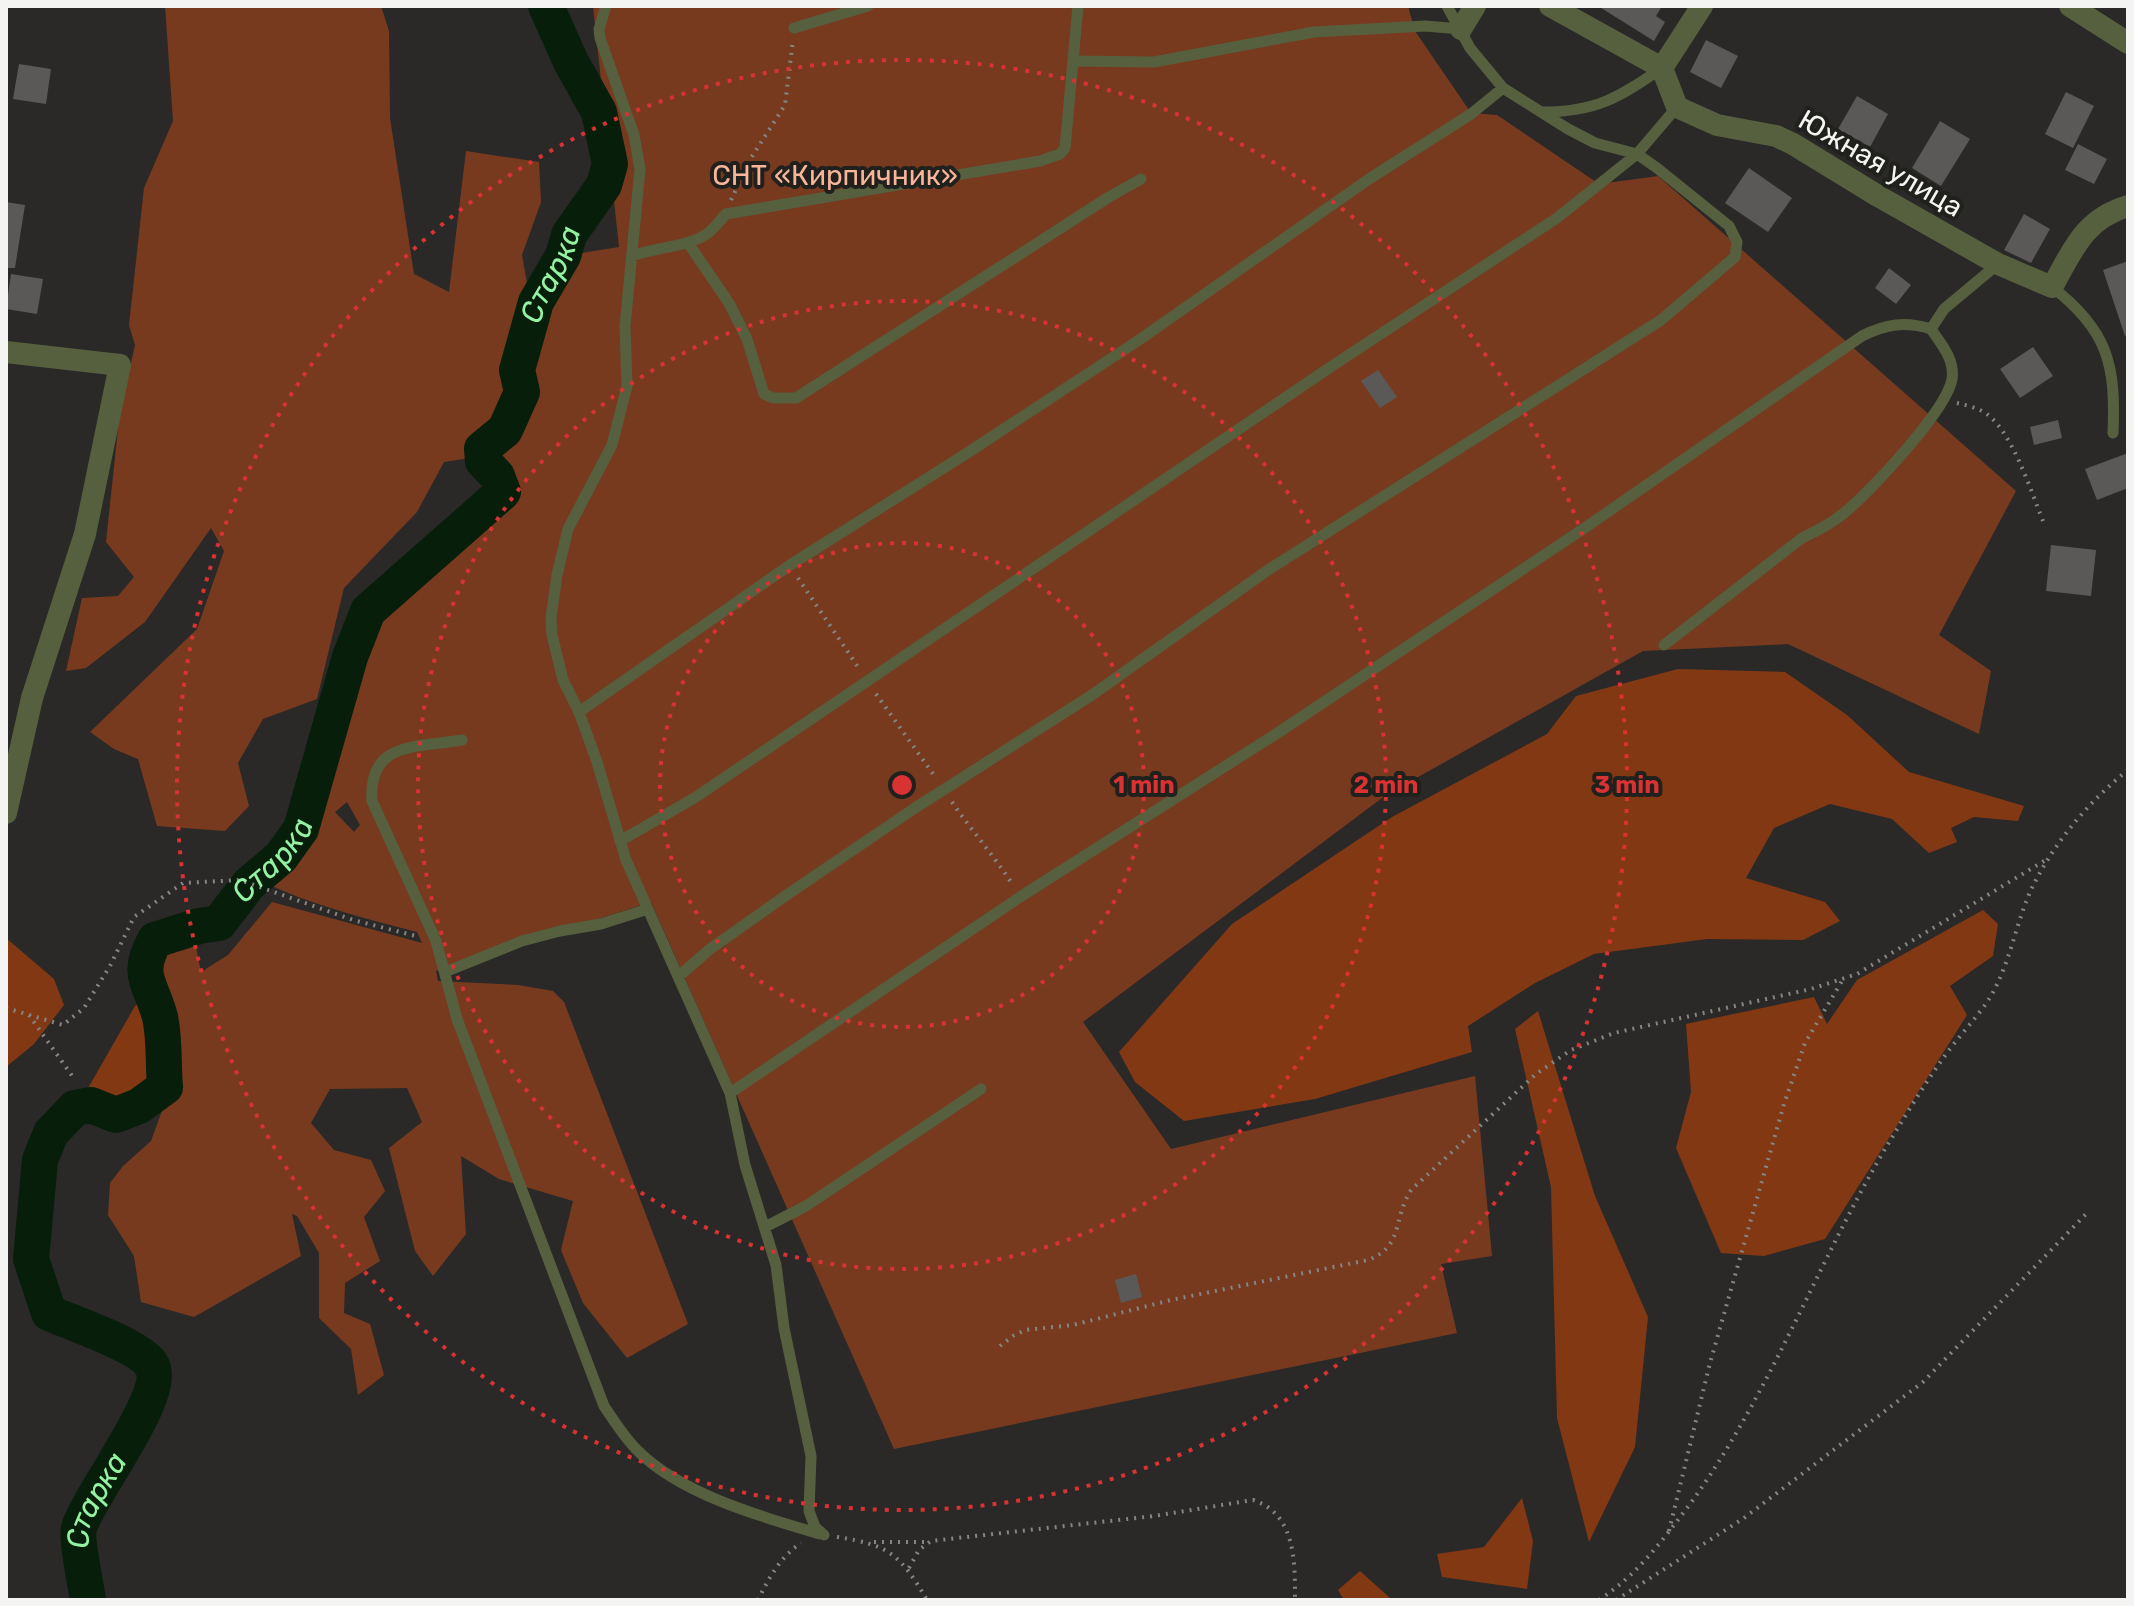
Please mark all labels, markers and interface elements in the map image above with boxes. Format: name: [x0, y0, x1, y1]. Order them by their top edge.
street label: Южная улица: [1793, 103, 1969, 224]
park label: СНТ «Кирпичник»: [712, 159, 958, 192]
water label: Старка: [513, 222, 589, 327]
centre of rings: [888, 771, 916, 799]
text: 1 min: [1113, 771, 1175, 799]
text: 2 min: [1354, 771, 1419, 799]
text: 3 min: [1594, 771, 1660, 799]
water label: Старка: [224, 815, 321, 909]
water label: Старка: [60, 1446, 135, 1550]

